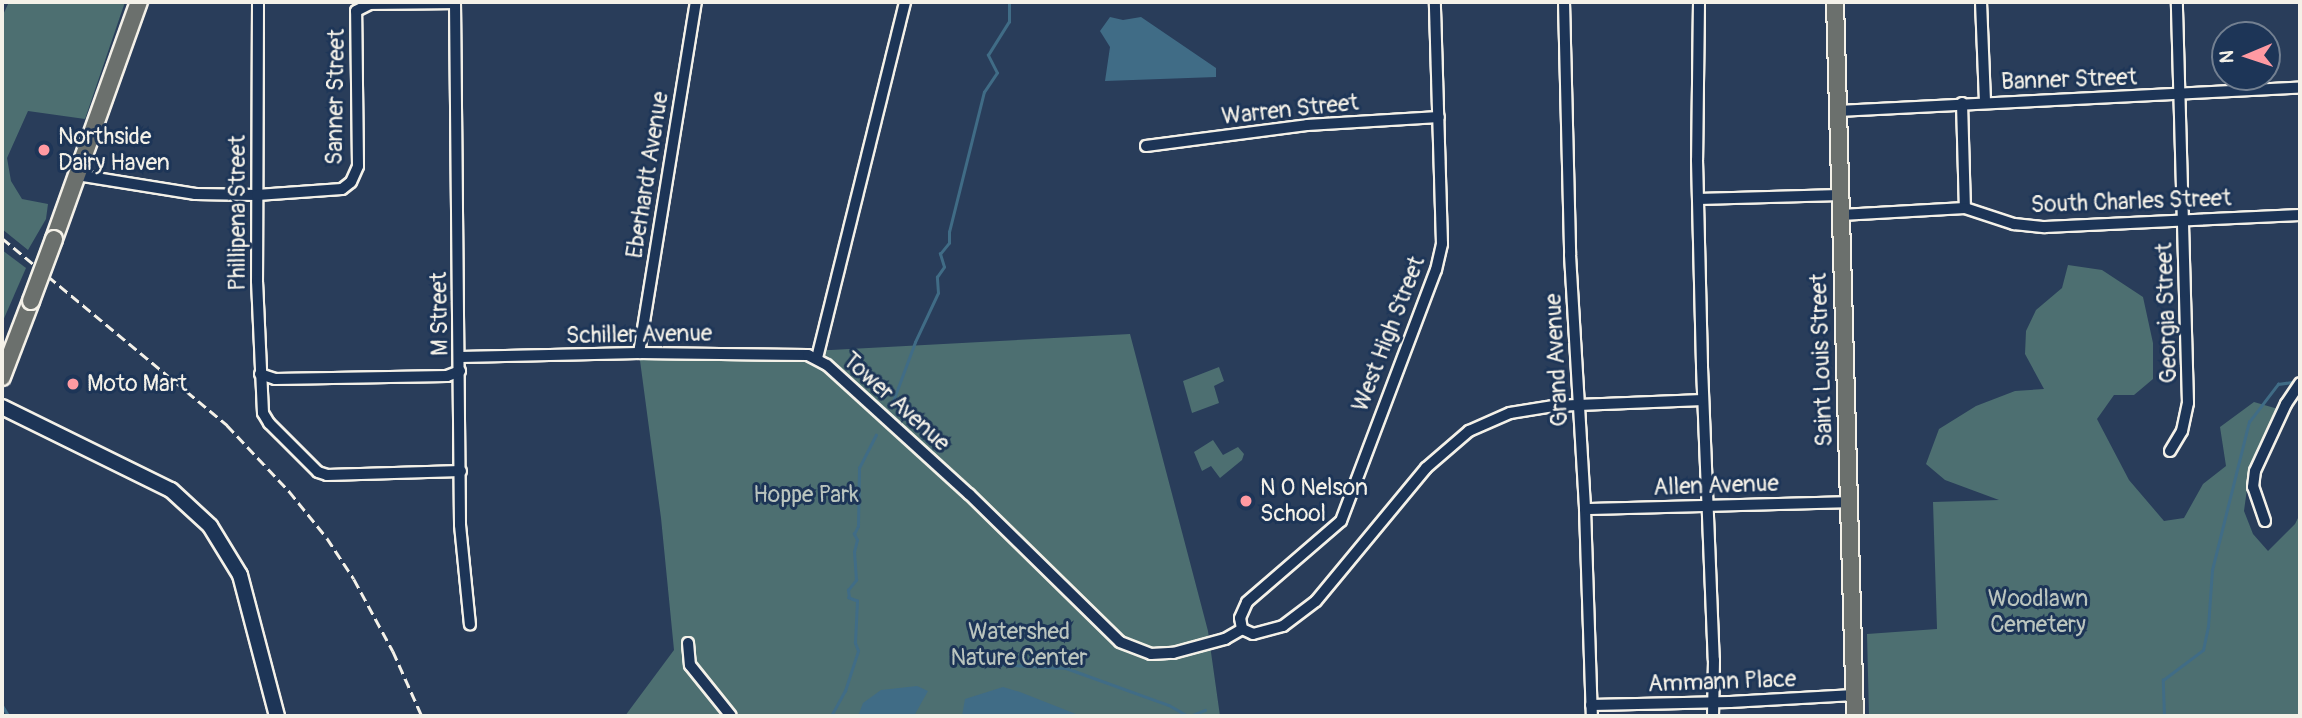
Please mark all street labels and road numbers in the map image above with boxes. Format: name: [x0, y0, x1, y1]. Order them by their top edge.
street label: Sanner Street: [321, 29, 351, 165]
street label: Banner Street: [2001, 64, 2137, 96]
street label: Warren Street: [1220, 89, 1360, 131]
street label: Eberhardt Avenue: [621, 90, 675, 260]
street label: Phillipena Street: [224, 135, 252, 291]
street label: South Charles Street: [2030, 185, 2232, 219]
street label: Georgia Street: [2151, 242, 2183, 384]
street label: West High Street: [1347, 252, 1431, 416]
street label: M Street: [425, 272, 455, 356]
street label: Saint Louis Street: [1805, 273, 1839, 447]
street label: Grand Avenue: [1540, 293, 1574, 427]
street label: Schiller Avenue: [566, 320, 712, 350]
street label: Tower Avenue: [837, 347, 955, 457]
street label: Allen Avenue: [1653, 470, 1779, 502]
street label: Ammann Place: [1647, 666, 1797, 698]

